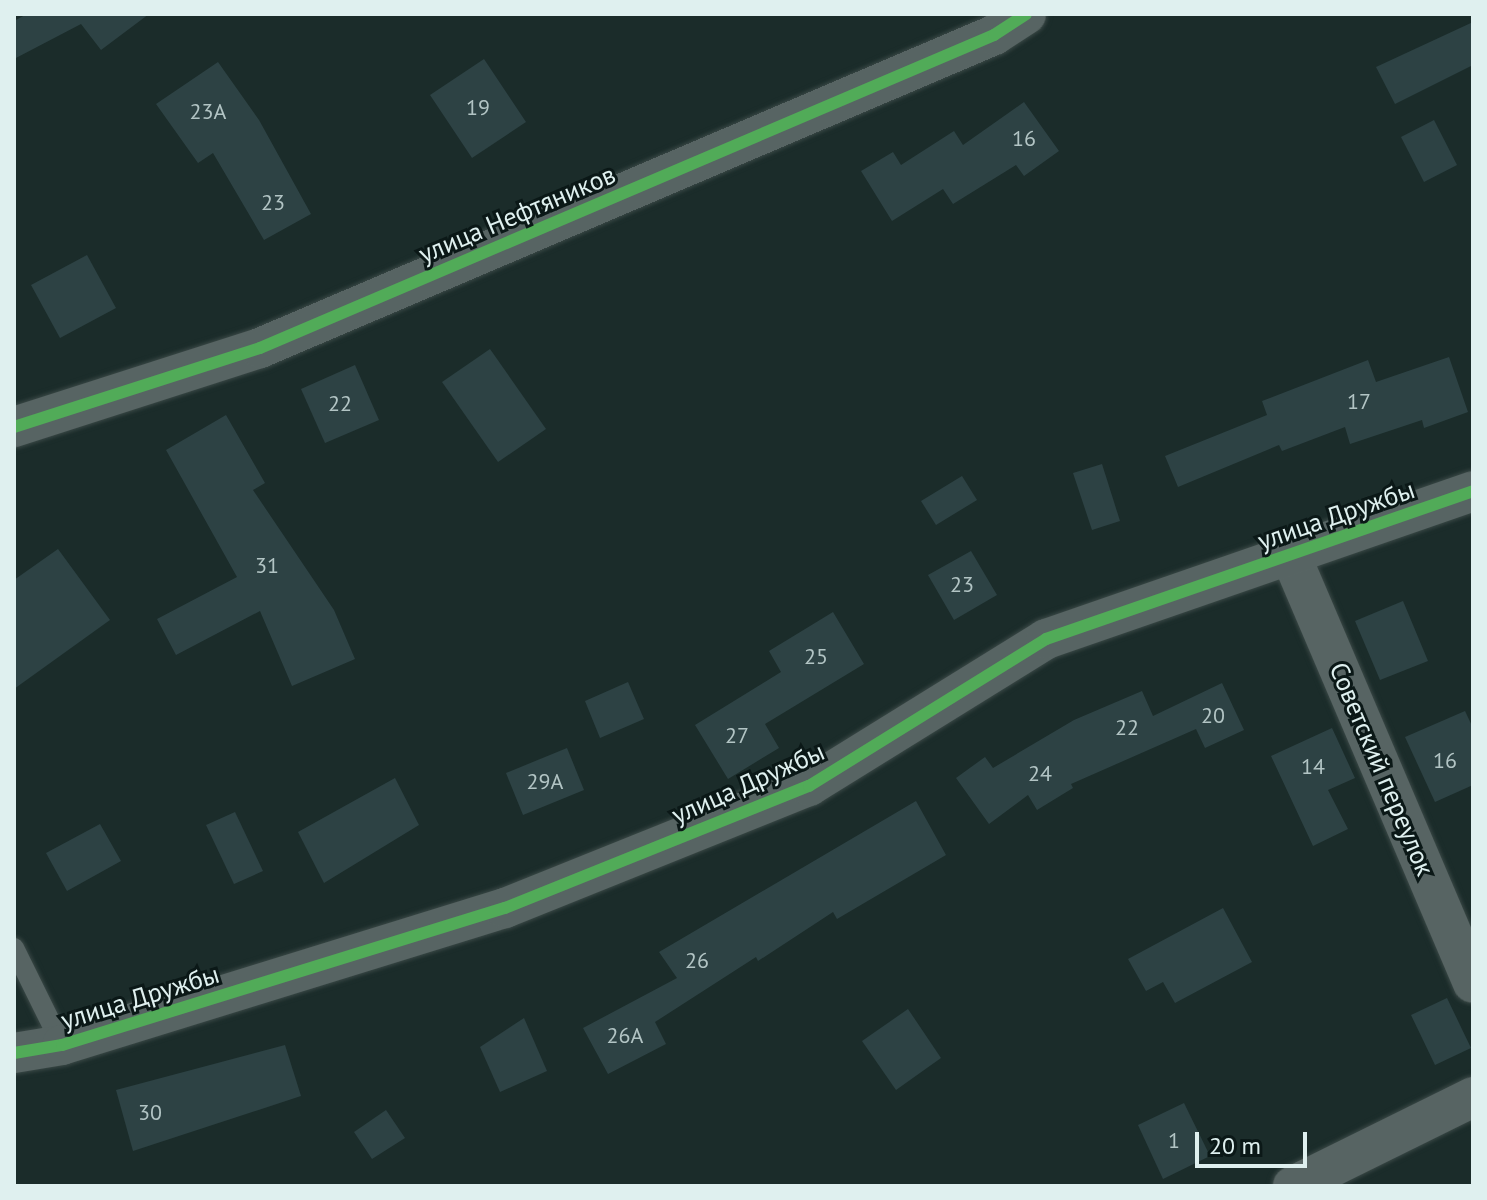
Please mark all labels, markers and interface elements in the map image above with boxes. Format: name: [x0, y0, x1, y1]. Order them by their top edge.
house number: 19: [466, 95, 490, 121]
house number: 23А: [190, 99, 226, 125]
house number: 16: [1012, 126, 1036, 152]
street label: улица Нефтяников: [414, 158, 620, 270]
house number: 23: [261, 190, 285, 216]
house number: 17: [1347, 389, 1371, 415]
house number: 22: [328, 391, 352, 417]
street label: улица Дружбы: [1253, 473, 1419, 557]
house number: 31: [255, 553, 279, 579]
house number: 23: [950, 572, 974, 598]
house number: 25: [804, 644, 828, 670]
street label: Советский переулок: [1323, 658, 1441, 880]
house number: 20: [1201, 703, 1225, 729]
house number: 22: [1115, 715, 1139, 741]
house number: 27: [725, 723, 749, 749]
street label: улица Дружбы: [666, 735, 830, 831]
house number: 16: [1433, 748, 1457, 774]
house number: 14: [1301, 754, 1325, 780]
house number: 24: [1028, 761, 1052, 787]
house number: 29А: [527, 769, 563, 795]
house number: 26: [685, 948, 709, 974]
street label: улица Дружбы: [57, 958, 223, 1036]
house number: 26А: [607, 1023, 643, 1049]
house number: 30: [138, 1100, 162, 1126]
scale bar: [1199, 1116, 1311, 1166]
house number: 1: [1168, 1128, 1180, 1154]
text: 20 m: [1209, 1130, 1261, 1161]

